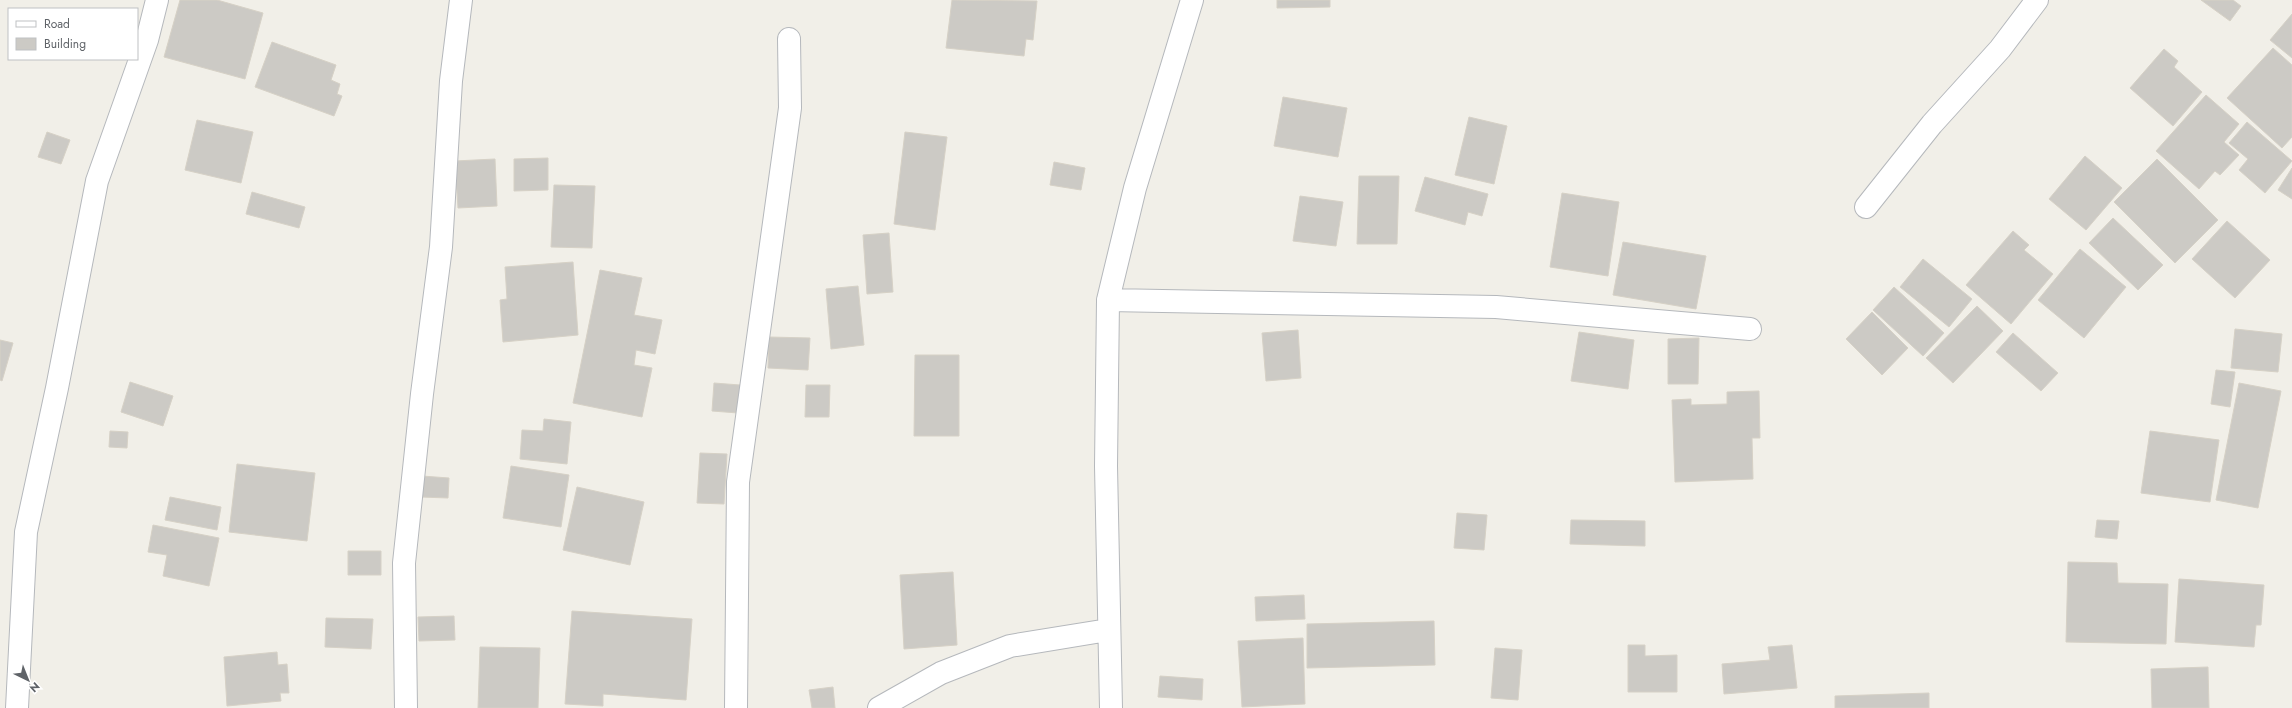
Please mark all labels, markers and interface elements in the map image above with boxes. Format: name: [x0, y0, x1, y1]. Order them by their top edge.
legend: [8, 8, 138, 60]
text: Road: [44, 15, 70, 33]
text: Building: [44, 35, 86, 53]
north arrow: [8, 660, 48, 700]
text: N: [26, 678, 43, 696]

